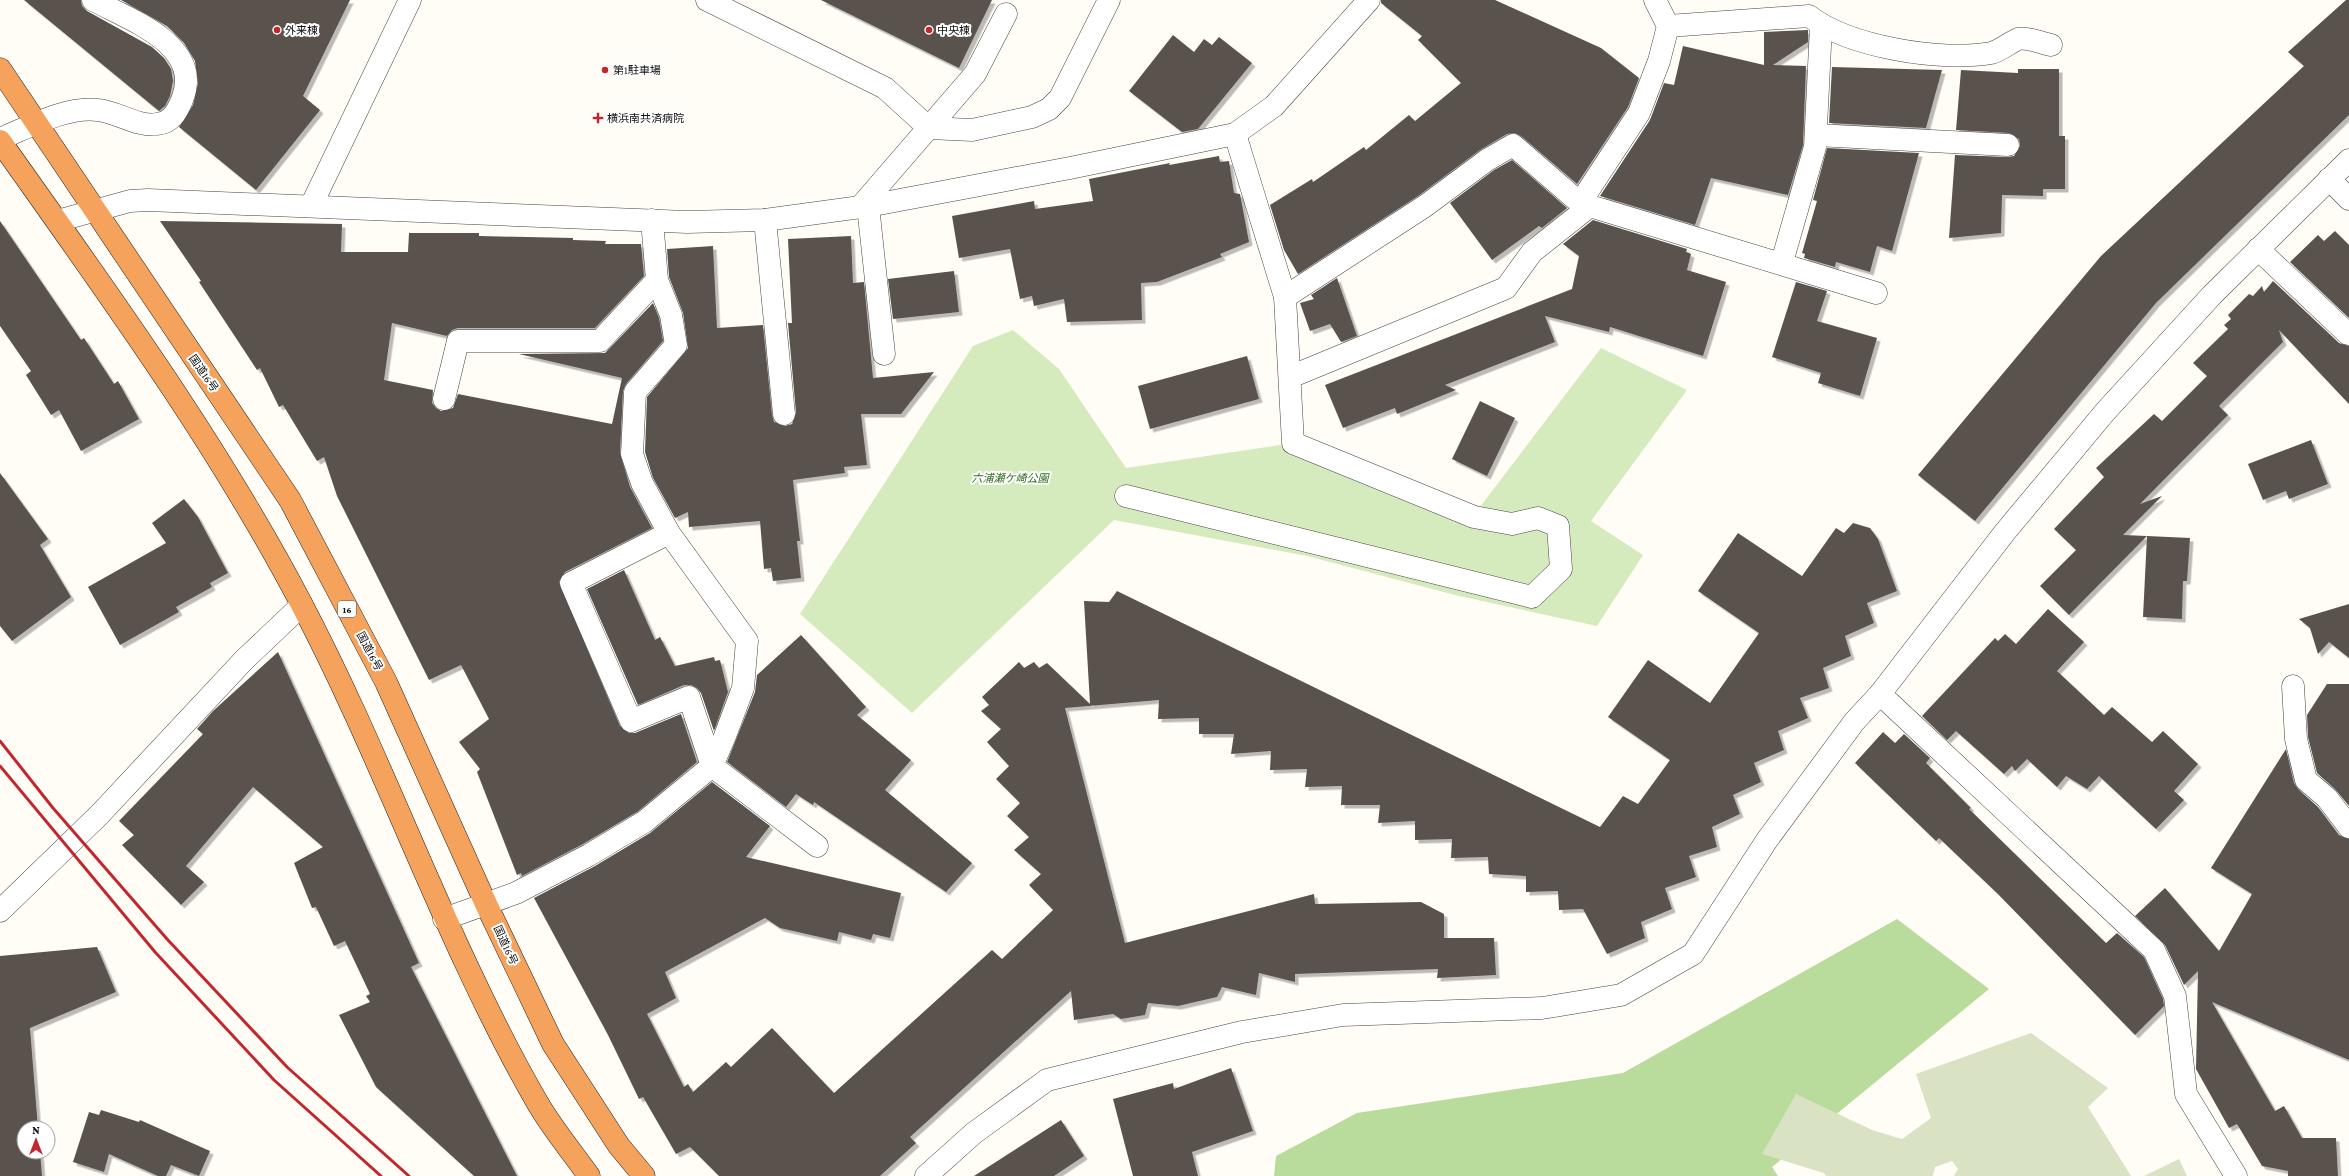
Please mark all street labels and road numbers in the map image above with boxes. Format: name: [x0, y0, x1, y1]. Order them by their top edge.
street label: 国道16号: [187, 352, 221, 394]
road number: 16: [338, 601, 356, 617]
street label: 国道16号: [355, 630, 385, 672]
street label: 国道16号: [492, 923, 520, 967]

